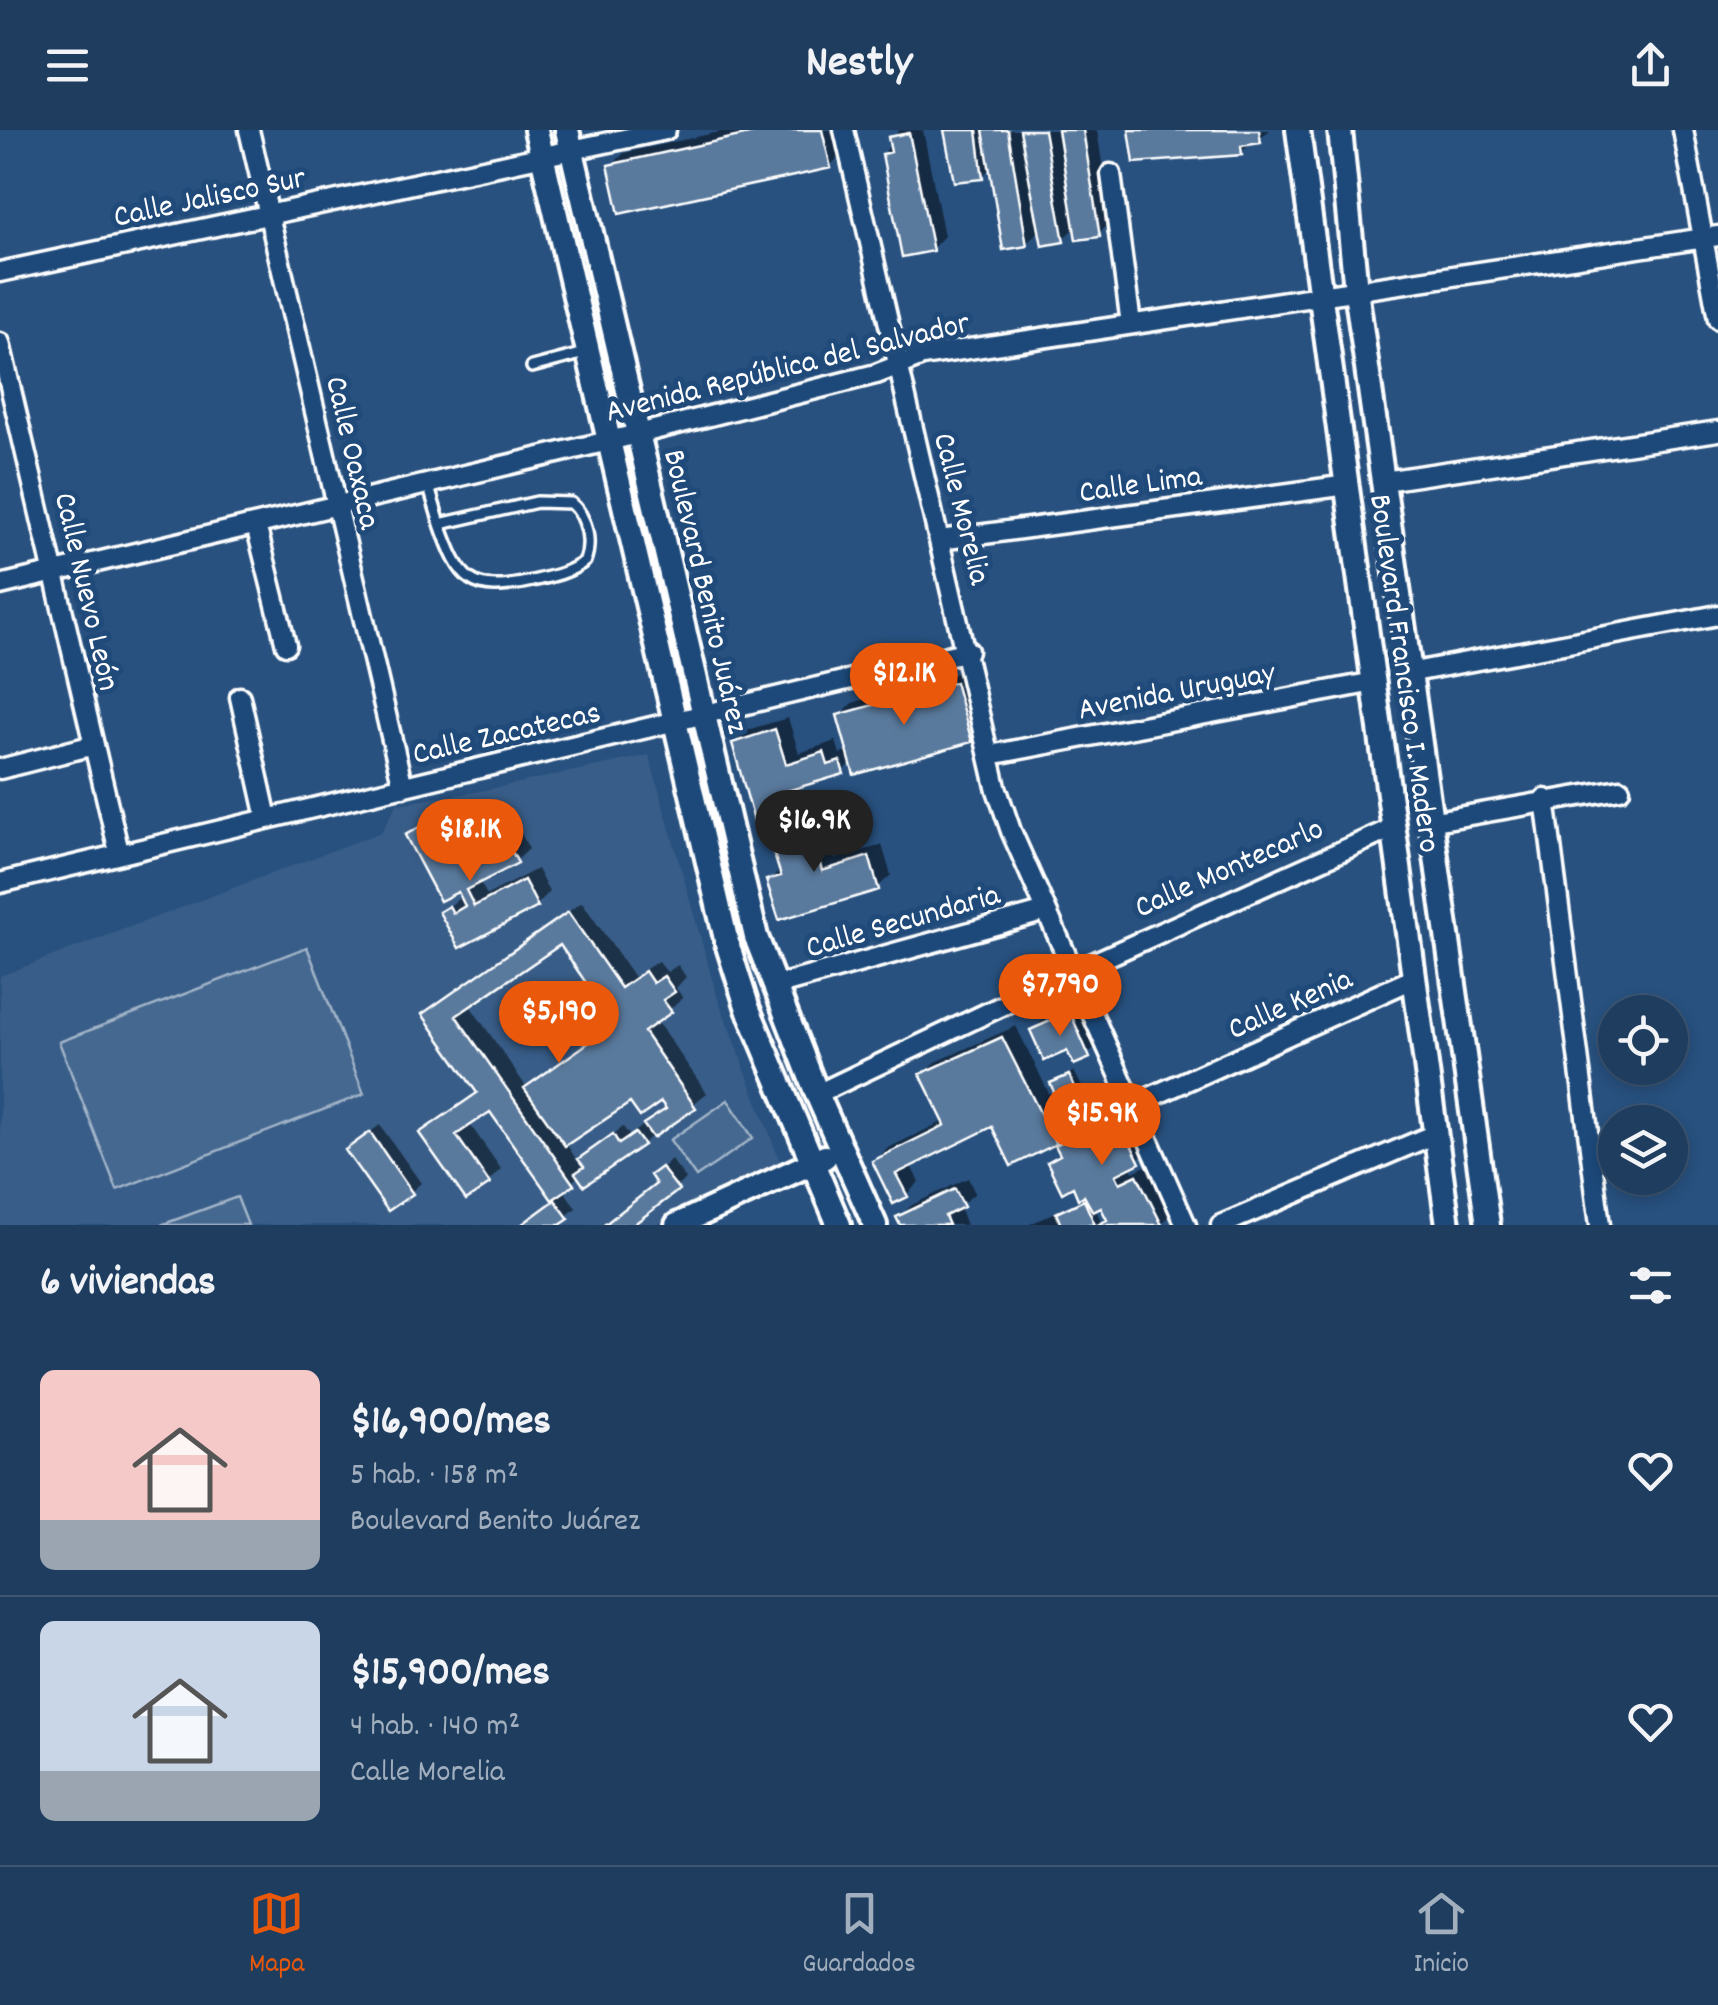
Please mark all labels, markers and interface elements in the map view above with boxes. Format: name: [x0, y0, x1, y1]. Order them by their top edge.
text: Nestly: [806, 33, 912, 97]
icon: menu: [40, 38, 95, 93]
icon: share: [1623, 38, 1678, 93]
street label: Calle Jalisco Sur: [110, 157, 310, 243]
street label: Avenida República del Salvador: [601, 302, 975, 437]
street label: Calle Oaxaca: [310, 372, 390, 535]
street label: Calle Morelia: [918, 429, 1000, 591]
street label: Boulevard Benito Juárez: [648, 446, 758, 739]
street label: Calle Lima: [1076, 455, 1206, 518]
street label: Calle Nuevo León: [39, 488, 129, 696]
street label: Boulevard Francisco I. Madero: [1354, 491, 1450, 856]
pin: $12.1K: [823, 643, 985, 728]
text: $12.1K: [872, 652, 936, 698]
street label: Avenida Uruguay: [1075, 652, 1280, 736]
street label: Calle Zacatecas: [409, 692, 606, 780]
pin: $16.9K: [733, 790, 895, 875]
pin: $18.1K: [389, 799, 551, 884]
text: $16.9K: [777, 799, 851, 845]
text: $18.1K: [438, 808, 502, 854]
street label: Calle Montecarlo: [1128, 808, 1332, 933]
street label: Calle Secundaria: [801, 874, 1007, 973]
pin: $7,790: [979, 954, 1141, 1039]
street label: Calle Kenia: [1221, 958, 1362, 1054]
text: $7,790: [1021, 963, 1099, 1009]
pin: $5,190: [478, 981, 640, 1066]
text: $5,190: [521, 990, 597, 1036]
map controls: [1598, 995, 1688, 1195]
button: locate: [1598, 995, 1688, 1085]
pin: $15.9K: [1021, 1083, 1183, 1168]
text: $15.9K: [1066, 1092, 1138, 1138]
button: layers: [1598, 1105, 1688, 1195]
text: 6 viviendas: [40, 1255, 216, 1315]
icon: filters: [1623, 1258, 1678, 1313]
text: $16,900/mes: [350, 1394, 551, 1454]
icon: home: [120, 1410, 240, 1530]
icon: heart: [1623, 1443, 1678, 1498]
text: 5 hab. · 158 m²: [350, 1454, 519, 1500]
text: Boulevard Benito Juárez: [350, 1500, 640, 1546]
text: $15,900/mes: [350, 1645, 550, 1705]
icon: home: [120, 1661, 240, 1781]
icon: heart: [1623, 1694, 1678, 1749]
text: 4 hab. · 140 m²: [350, 1705, 520, 1751]
text: Calle Morelia: [350, 1751, 505, 1797]
tab: Mapa: [249, 1886, 305, 1986]
tab: Guardados: [802, 1886, 916, 1986]
tab: Inicio: [1414, 1886, 1469, 1986]

